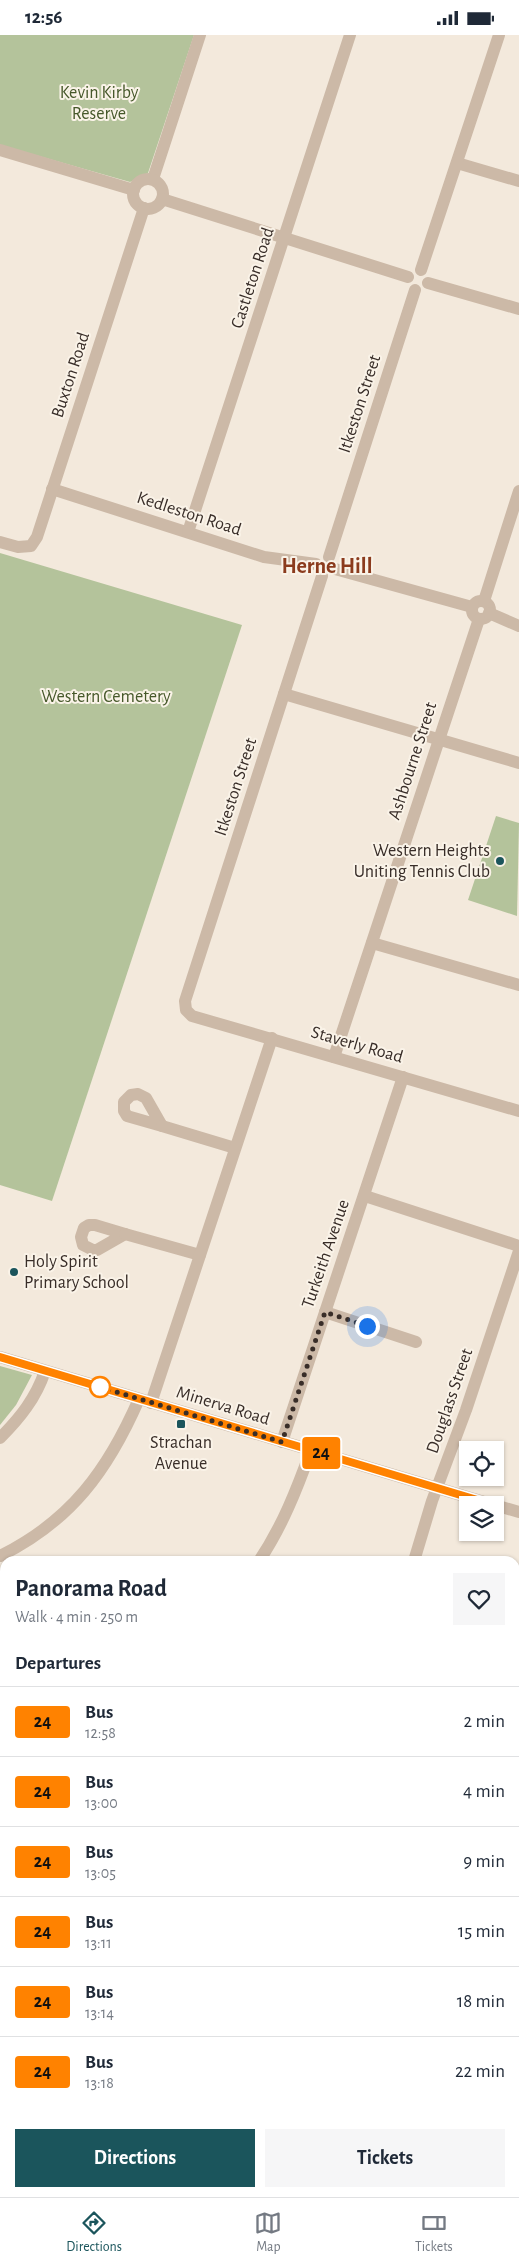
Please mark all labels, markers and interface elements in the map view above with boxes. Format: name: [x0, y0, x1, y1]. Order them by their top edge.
text: 12:56: [25, 8, 63, 27]
park label: Kevin Kirby Reserve: [60, 84, 139, 123]
street label: Castleton Road: [228, 225, 278, 331]
street label: Buxton Road: [49, 330, 93, 420]
street label: Itkeston Street: [336, 352, 384, 455]
street label: Kedleston Road: [135, 489, 243, 539]
district label: Herne Hill: [282, 555, 372, 577]
park label: Western Cemetery: [41, 688, 171, 706]
street label: Ashbourne Street: [386, 700, 441, 822]
street label: Itkeston Street: [212, 735, 260, 838]
place label: Western Heights Uniting Tennis Club: [354, 842, 490, 881]
marker: Western Heights Uniting Tennis Club: [494, 855, 506, 867]
street label: Staverly Road: [309, 1023, 405, 1067]
street label: Turkeith Avenue: [299, 1197, 353, 1311]
place label: Holy Spirit Primary School: [24, 1253, 129, 1292]
marker: Holy Spirit Primary School: [8, 1266, 20, 1278]
your location: [355, 1314, 380, 1339]
street label: Douglass Street: [424, 1346, 476, 1456]
unlabelled marker: [89, 1376, 111, 1398]
street label: Minerva Road: [174, 1383, 272, 1429]
marker: Strachan Avenue: [175, 1418, 187, 1430]
place label: Strachan Avenue: [150, 1434, 212, 1473]
line badge: 24: [298, 1437, 344, 1469]
map controls: [459, 1441, 504, 1541]
button: locate: [459, 1441, 504, 1486]
text: 24: [312, 1444, 330, 1462]
button: layers: [459, 1496, 504, 1541]
button: heart: [453, 1573, 505, 1625]
text: Panorama Road: [15, 1577, 167, 1601]
text: Walk · 4 min · 250 m: [15, 1609, 138, 1625]
text: Departures: [15, 1654, 101, 1673]
text: Bus: [85, 1703, 113, 1722]
text: 2 min: [464, 1712, 505, 1731]
text: 24: [34, 1713, 51, 1731]
text: 12:58: [85, 1725, 116, 1741]
text: Bus: [85, 1773, 113, 1792]
text: 4 min: [463, 1782, 505, 1801]
text: 24: [34, 1783, 51, 1801]
text: 13:00: [85, 1795, 118, 1811]
text: Bus: [85, 1843, 113, 1862]
text: 9 min: [463, 1852, 505, 1871]
text: 24: [34, 1853, 51, 1871]
text: 13:05: [85, 1865, 116, 1881]
text: Bus: [85, 1913, 113, 1932]
text: 15 min: [458, 1922, 505, 1941]
text: 24: [34, 1923, 51, 1941]
text: 13:11: [85, 1935, 112, 1951]
text: Bus: [85, 1983, 113, 2002]
text: 18 min: [457, 1992, 505, 2011]
text: 24: [34, 1993, 51, 2011]
text: 13:14: [85, 2005, 114, 2021]
text: Bus: [85, 2053, 113, 2072]
text: 22 min: [455, 2062, 505, 2081]
text: 24: [34, 2063, 51, 2081]
text: 13:18: [85, 2075, 114, 2091]
button: Directions: [15, 2129, 255, 2187]
button: Tickets: [265, 2129, 505, 2187]
tab: Directions: [66, 2209, 122, 2256]
tab: Map: [254, 2209, 282, 2256]
tab: Tickets: [415, 2209, 453, 2256]

